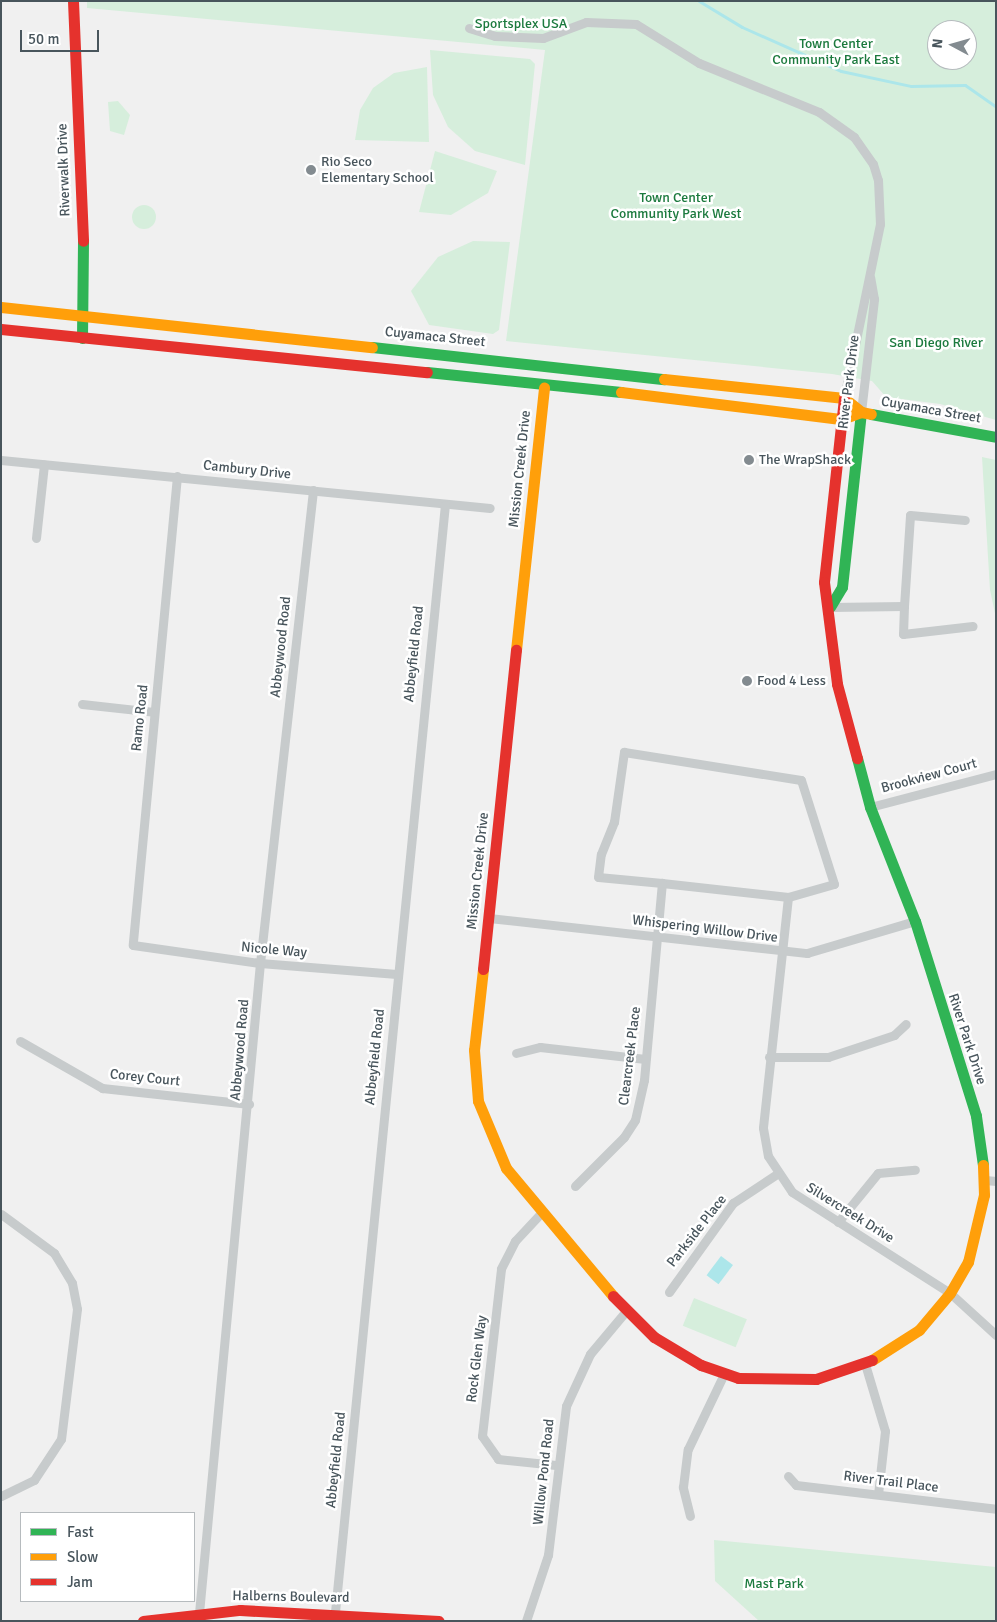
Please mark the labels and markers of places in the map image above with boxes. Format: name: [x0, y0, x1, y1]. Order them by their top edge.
place label: Rio Seco Elementary School: [321, 154, 434, 186]
marker: Rio Seco Elementary School: [305, 164, 317, 176]
place label: The WrapShack: [759, 452, 851, 468]
marker: The WrapShack: [743, 454, 755, 466]
place label: Food 4 Less: [757, 673, 826, 689]
marker: Food 4 Less: [741, 675, 753, 687]

